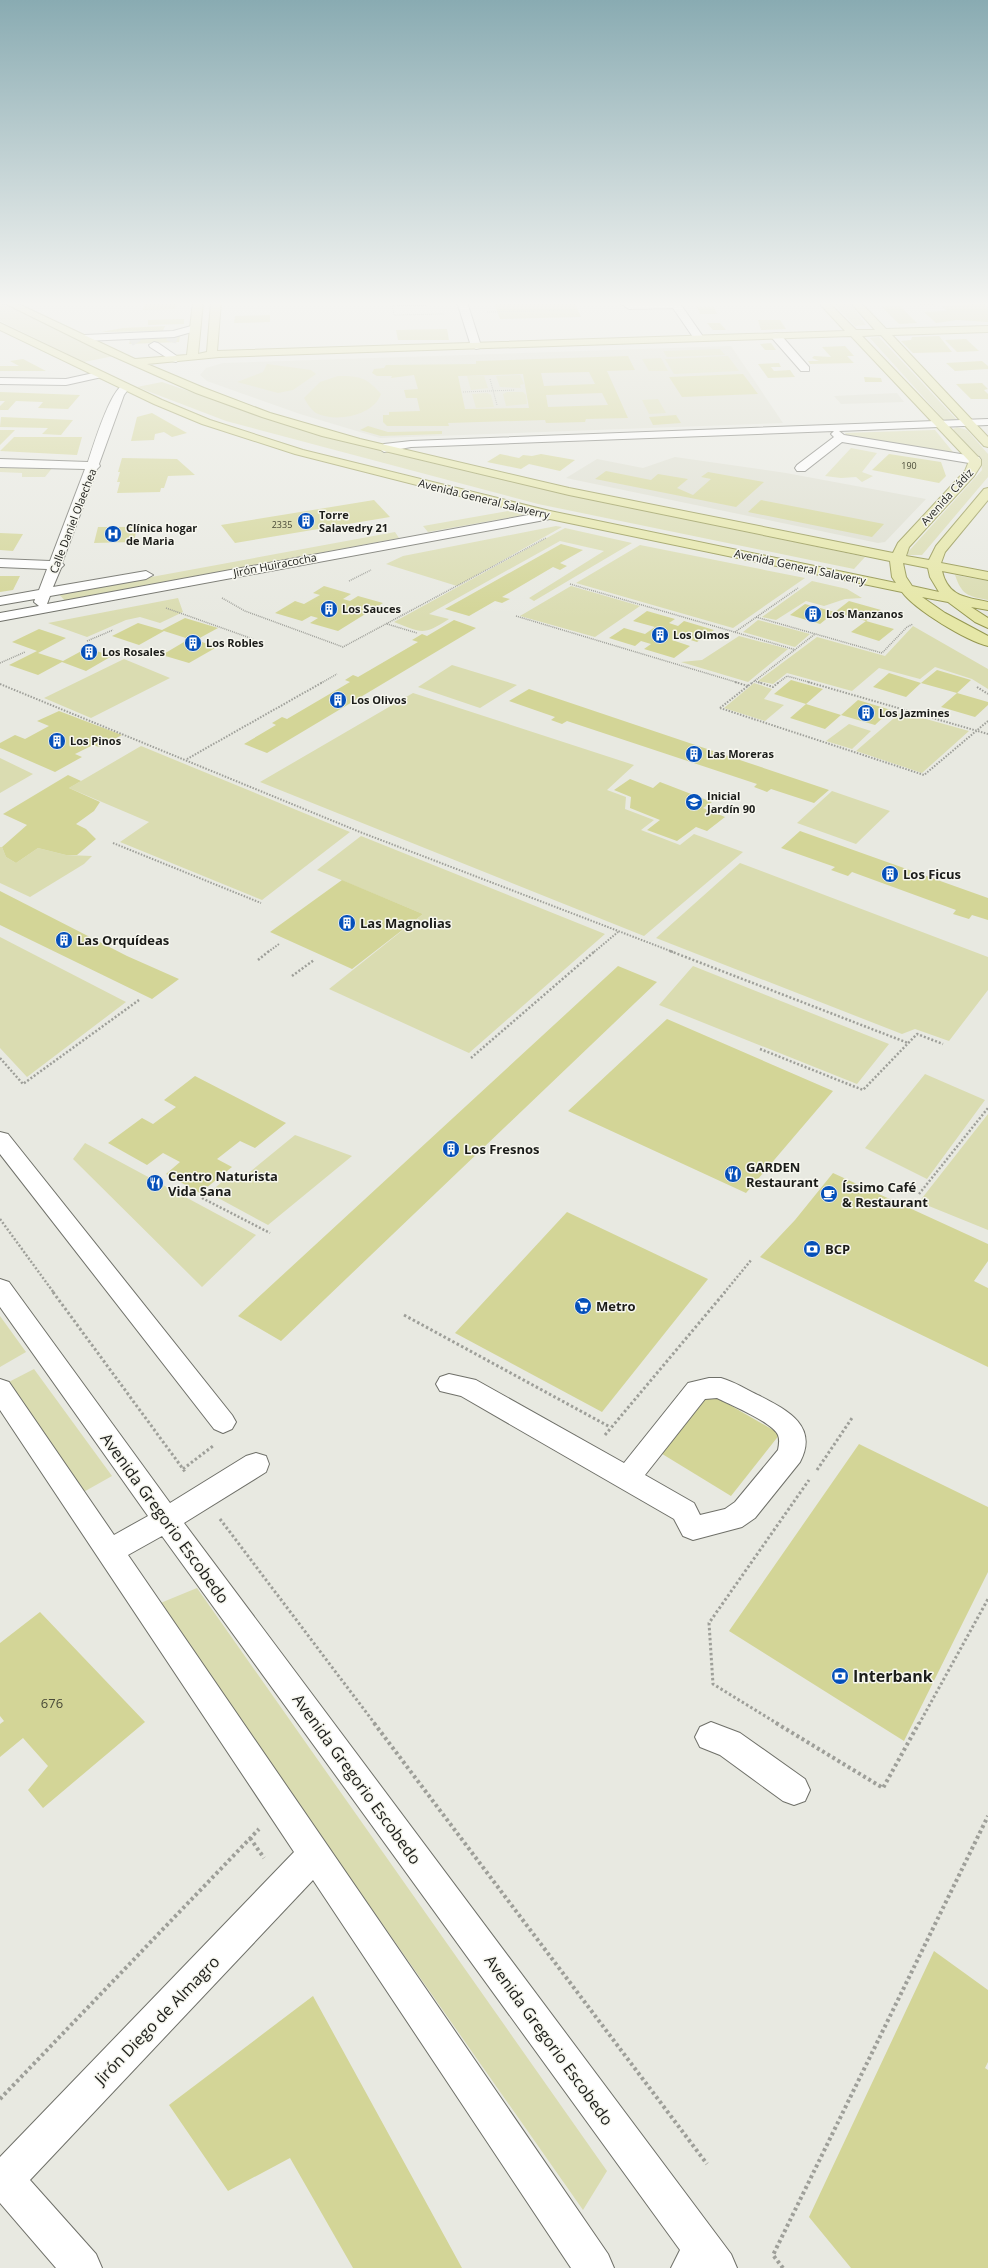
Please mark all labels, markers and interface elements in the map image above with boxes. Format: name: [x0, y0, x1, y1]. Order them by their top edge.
house number: 190: [901, 459, 917, 472]
street label: Avenida Cádiz: [917, 465, 976, 528]
street label: Calle Daniel Olaechea: [46, 466, 99, 575]
street label: Avenida General Salaverry: [417, 475, 552, 522]
place label: Torre Salavedry 21: [319, 507, 388, 535]
building icon: Torre Salavedry 21: [296, 511, 316, 531]
house number: 2335: [272, 518, 292, 531]
place label: Clínica hogar de Maria: [126, 520, 197, 548]
hospital icon: Clínica hogar de Maria: [103, 524, 123, 544]
street label: Avenida General Salaverry: [733, 545, 868, 588]
street label: Jirón Huiracocha: [231, 549, 318, 580]
building icon: Los Sauces: [319, 599, 339, 619]
place label: Los Sauces: [342, 601, 401, 616]
building icon: Los Manzanos: [803, 604, 823, 624]
place label: Los Manzanos: [826, 606, 904, 621]
building icon: Los Olmos: [650, 625, 670, 645]
place label: Los Olmos: [673, 627, 730, 642]
building icon: Los Robles: [183, 633, 203, 653]
place label: Los Robles: [206, 635, 264, 650]
building icon: Los Rosales: [79, 642, 99, 662]
place label: Los Rosales: [102, 644, 165, 659]
building icon: Los Olivos: [328, 690, 348, 710]
place label: Los Olivos: [351, 692, 407, 707]
building icon: Los Jazmines: [856, 703, 876, 723]
place label: Los Jazmines: [879, 705, 950, 720]
building icon: Los Pinos: [47, 731, 67, 751]
place label: Los Pinos: [70, 733, 122, 748]
building icon: Las Moreras: [684, 744, 704, 764]
place label: Las Moreras: [707, 746, 774, 761]
place label: Inicial Jardín 90: [706, 788, 755, 816]
school or university icon: Inicial Jardín 90: [684, 792, 704, 812]
building icon: Los Ficus: [880, 864, 900, 884]
place label: Los Ficus: [903, 865, 961, 883]
building icon: Las Magnolias: [337, 913, 357, 933]
place label: Las Magnolias: [360, 914, 451, 932]
building icon: Las Orquídeas: [54, 930, 74, 950]
place label: Las Orquídeas: [77, 931, 169, 949]
building icon: Los Fresnos: [441, 1139, 461, 1159]
place label: Los Fresnos: [464, 1140, 539, 1158]
place label: GARDEN Restaurant: [746, 1158, 819, 1191]
restaurant icon: GARDEN Restaurant: [723, 1164, 743, 1184]
place label: Centro Naturista Vida Sana: [168, 1167, 278, 1200]
restaurant icon: Centro Naturista Vida Sana: [145, 1173, 165, 1193]
place label: Íssimo Café & Restaurant: [842, 1178, 928, 1211]
cafe icon: Íssimo Café & Restaurant: [819, 1184, 839, 1204]
bank icon: BCP: [802, 1239, 822, 1259]
place label: BCP: [825, 1240, 850, 1258]
supermarket icon: Metro: [573, 1296, 593, 1316]
place label: Metro: [596, 1297, 636, 1315]
street label: Avenida Gregorio Escobedo: [96, 1428, 234, 1608]
place label: Interbank: [853, 1665, 933, 1687]
bank icon: Interbank: [830, 1666, 850, 1686]
street label: Avenida Gregorio Escobedo: [288, 1689, 426, 1869]
house number: 676: [41, 1694, 63, 1712]
street label: Avenida Gregorio Escobedo: [480, 1950, 618, 2130]
street label: Jirón Diego de Almagro: [88, 1951, 224, 2091]

